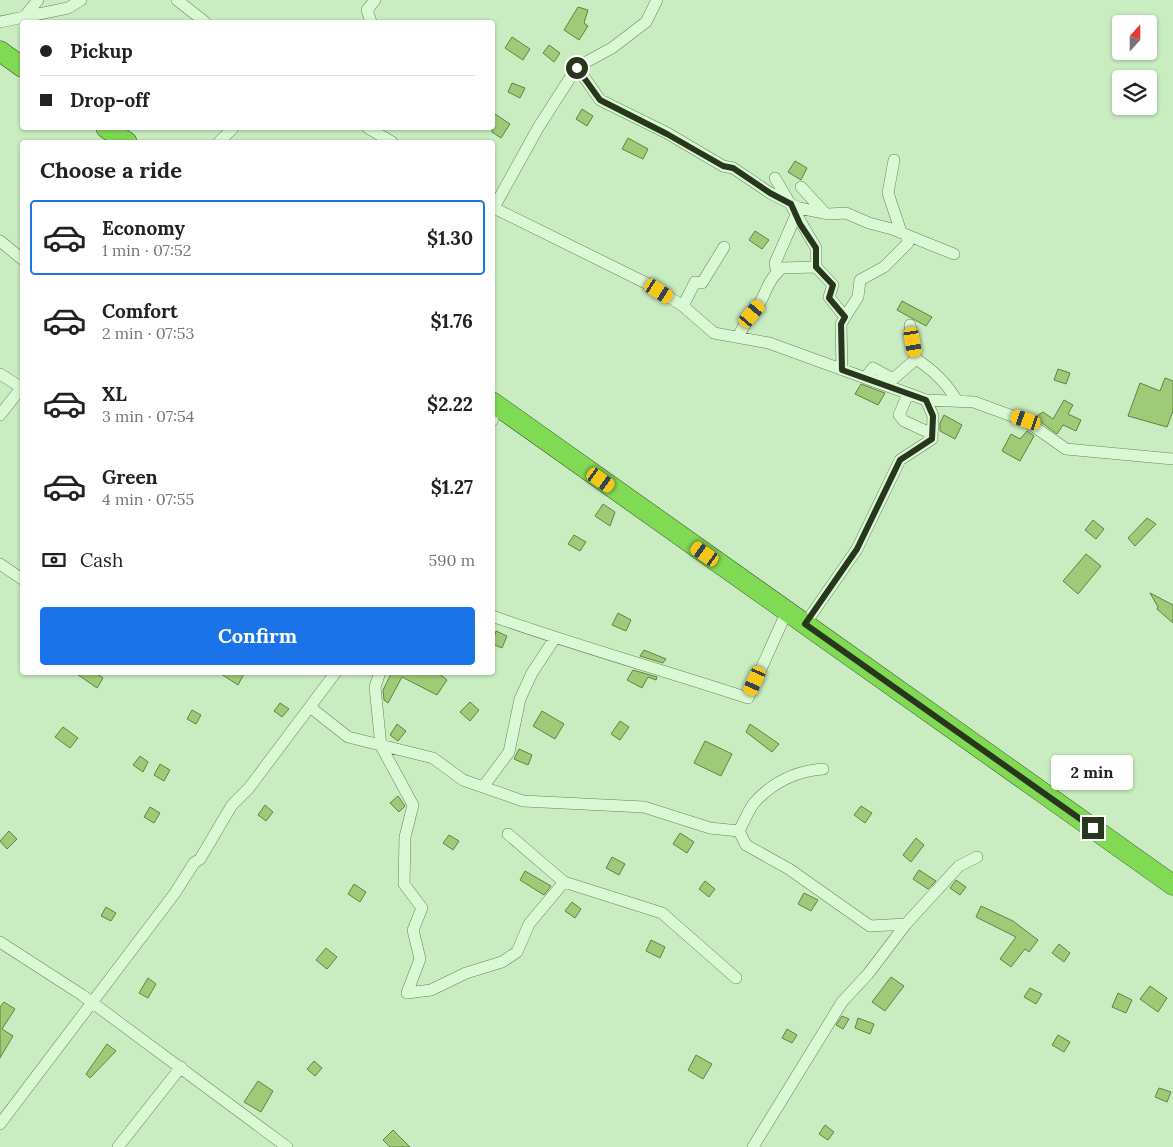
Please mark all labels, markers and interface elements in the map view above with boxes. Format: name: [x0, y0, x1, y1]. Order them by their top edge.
north arrow: [1112, 15, 1158, 60]
map controls: [1112, 15, 1157, 115]
text: Pickup: [70, 39, 133, 63]
route start: [566, 57, 588, 79]
button: layers: [1112, 70, 1157, 115]
text: Drop-off: [70, 88, 149, 112]
text: Choose a ride: [40, 156, 182, 184]
icon: car: [42, 215, 87, 260]
text: Economy: [102, 216, 185, 240]
text: $1.30: [427, 226, 473, 250]
text: 1 min · 07:52: [102, 240, 191, 260]
car: [642, 277, 675, 305]
icon: car: [42, 298, 87, 343]
car: [736, 298, 767, 330]
text: Comfort: [102, 299, 178, 323]
text: $1.76: [430, 309, 473, 333]
text: 2 min · 07:53: [102, 323, 194, 343]
car: [903, 326, 922, 358]
icon: car: [42, 381, 87, 426]
text: XL: [102, 382, 127, 406]
text: $2.22: [427, 392, 473, 416]
text: 3 min · 07:54: [102, 406, 194, 426]
car: [1009, 408, 1042, 432]
icon: car: [42, 464, 87, 509]
text: Green: [102, 465, 158, 489]
car: [584, 465, 617, 495]
text: $1.27: [431, 475, 473, 499]
text: 4 min · 07:55: [102, 489, 194, 509]
car: [688, 539, 721, 569]
icon: cash: [40, 546, 68, 574]
text: Cash: [80, 548, 123, 572]
text: 590 m: [429, 550, 475, 570]
button: Confirm: [40, 607, 475, 665]
car: [742, 664, 767, 698]
callout: 2 min: [1052, 756, 1134, 790]
text: 2 min: [1071, 762, 1113, 782]
route end: [1082, 817, 1104, 839]

